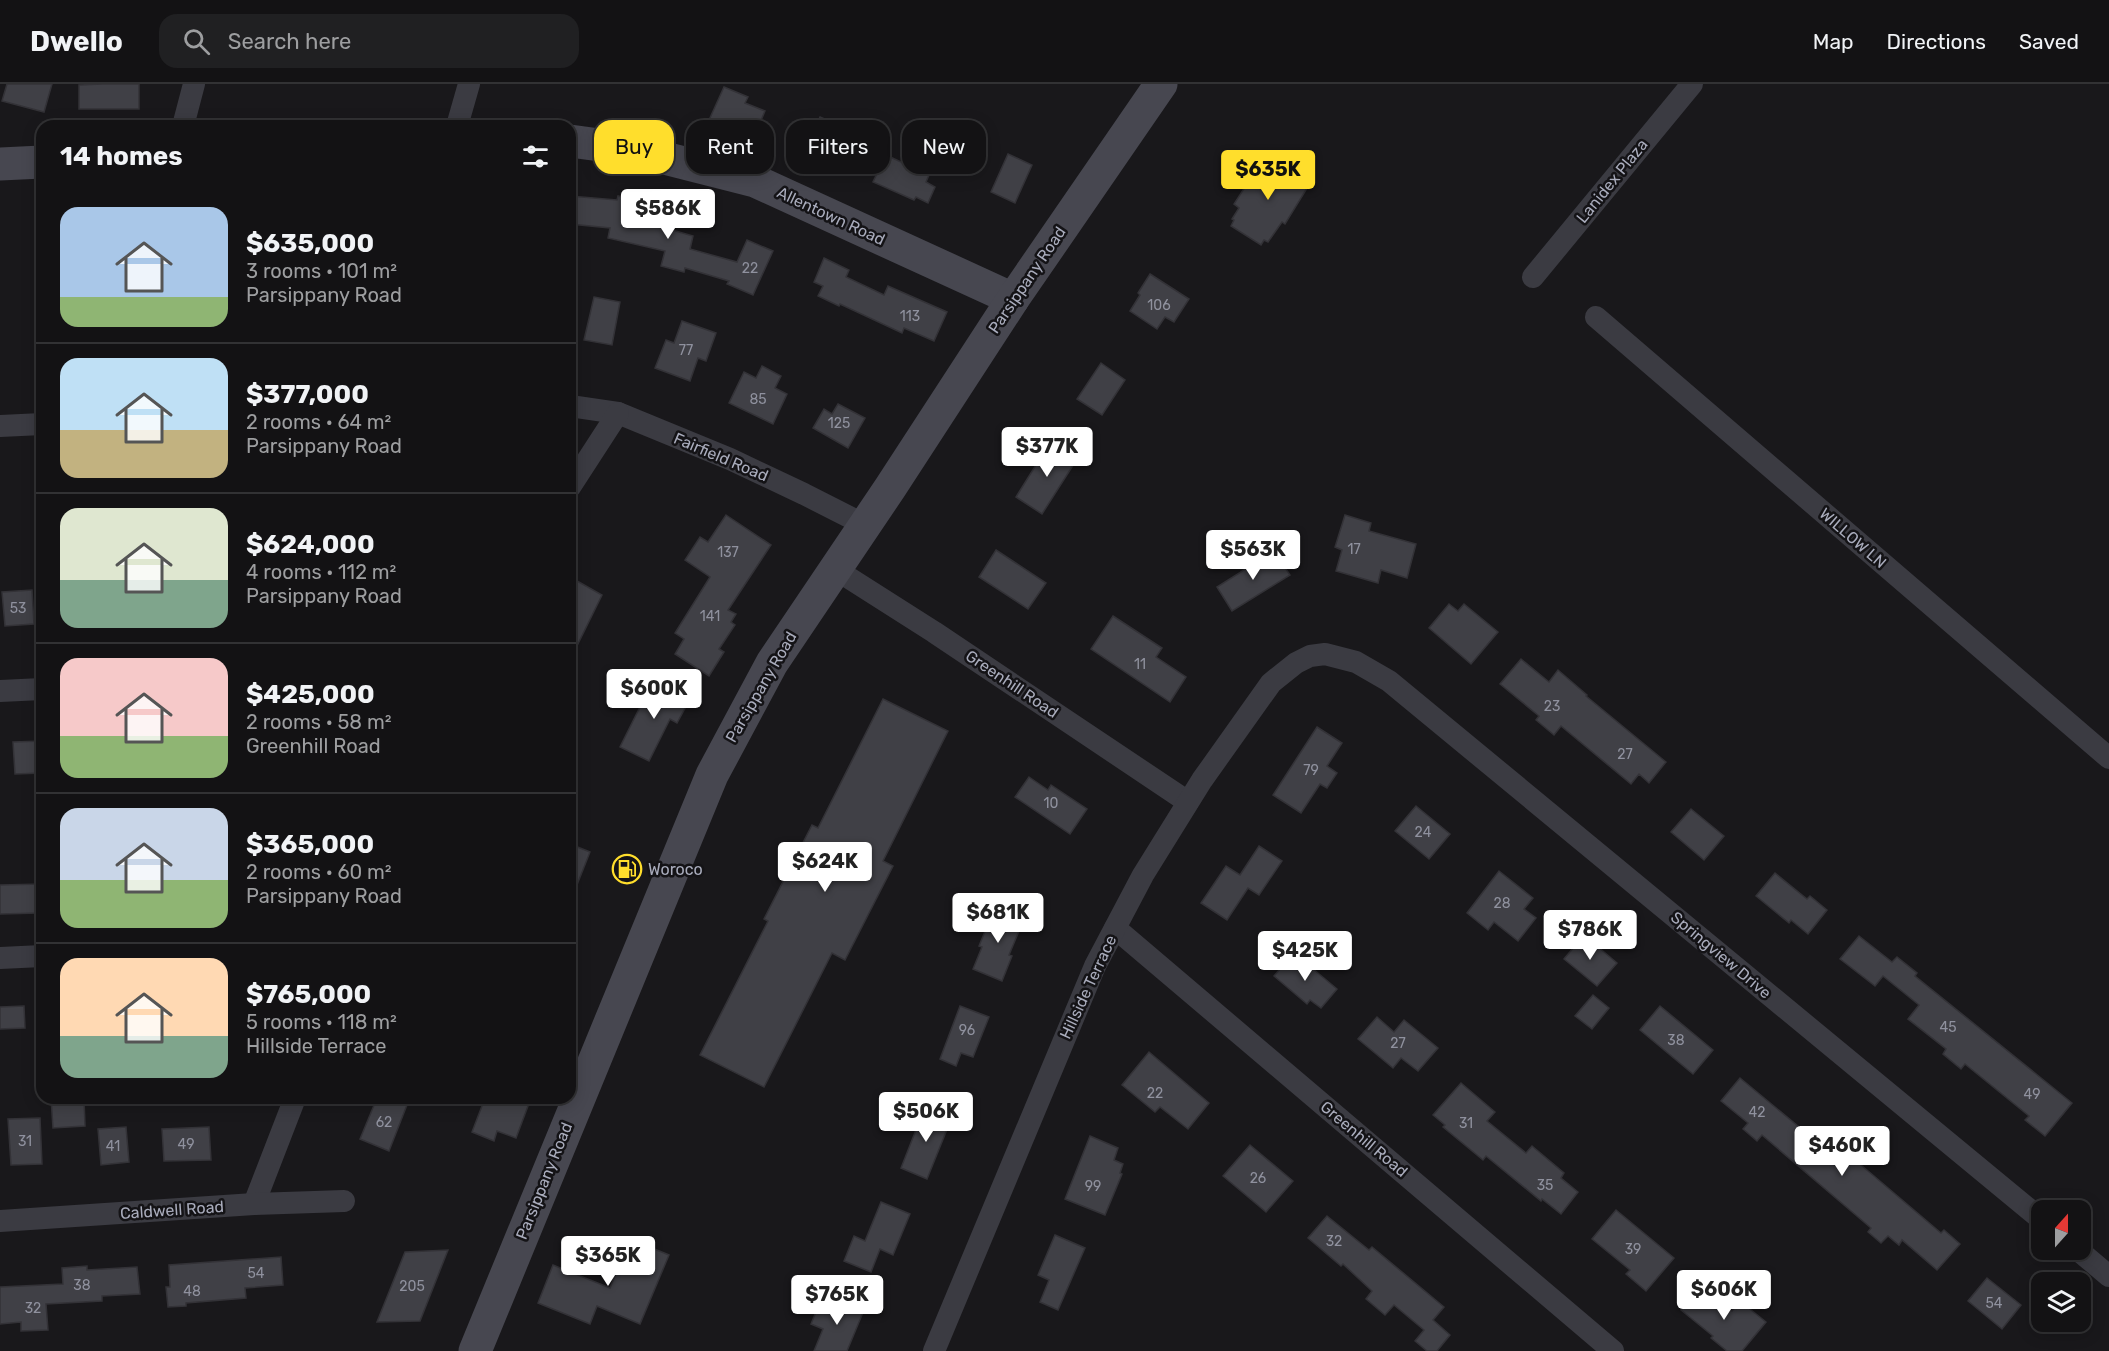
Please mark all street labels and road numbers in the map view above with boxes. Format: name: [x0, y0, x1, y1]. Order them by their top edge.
street label: Lanidex Plaza: [1572, 135, 1652, 227]
street label: Allentown Road: [774, 183, 888, 249]
street label: Parsippany Road: [984, 223, 1070, 337]
street label: Fairfield Road: [671, 429, 771, 485]
street label: WILLOW LN: [1816, 504, 1890, 572]
street label: Parsippany Road: [722, 628, 800, 746]
street label: Greenhill Road: [962, 646, 1062, 722]
street label: Springview Drive: [1667, 908, 1775, 1002]
street label: Hillside Terrace: [1056, 932, 1120, 1042]
street label: Greenhill Road: [1317, 1097, 1411, 1181]
street label: Parsippany Road: [512, 1120, 576, 1242]
street label: Caldwell Road: [119, 1197, 225, 1223]

